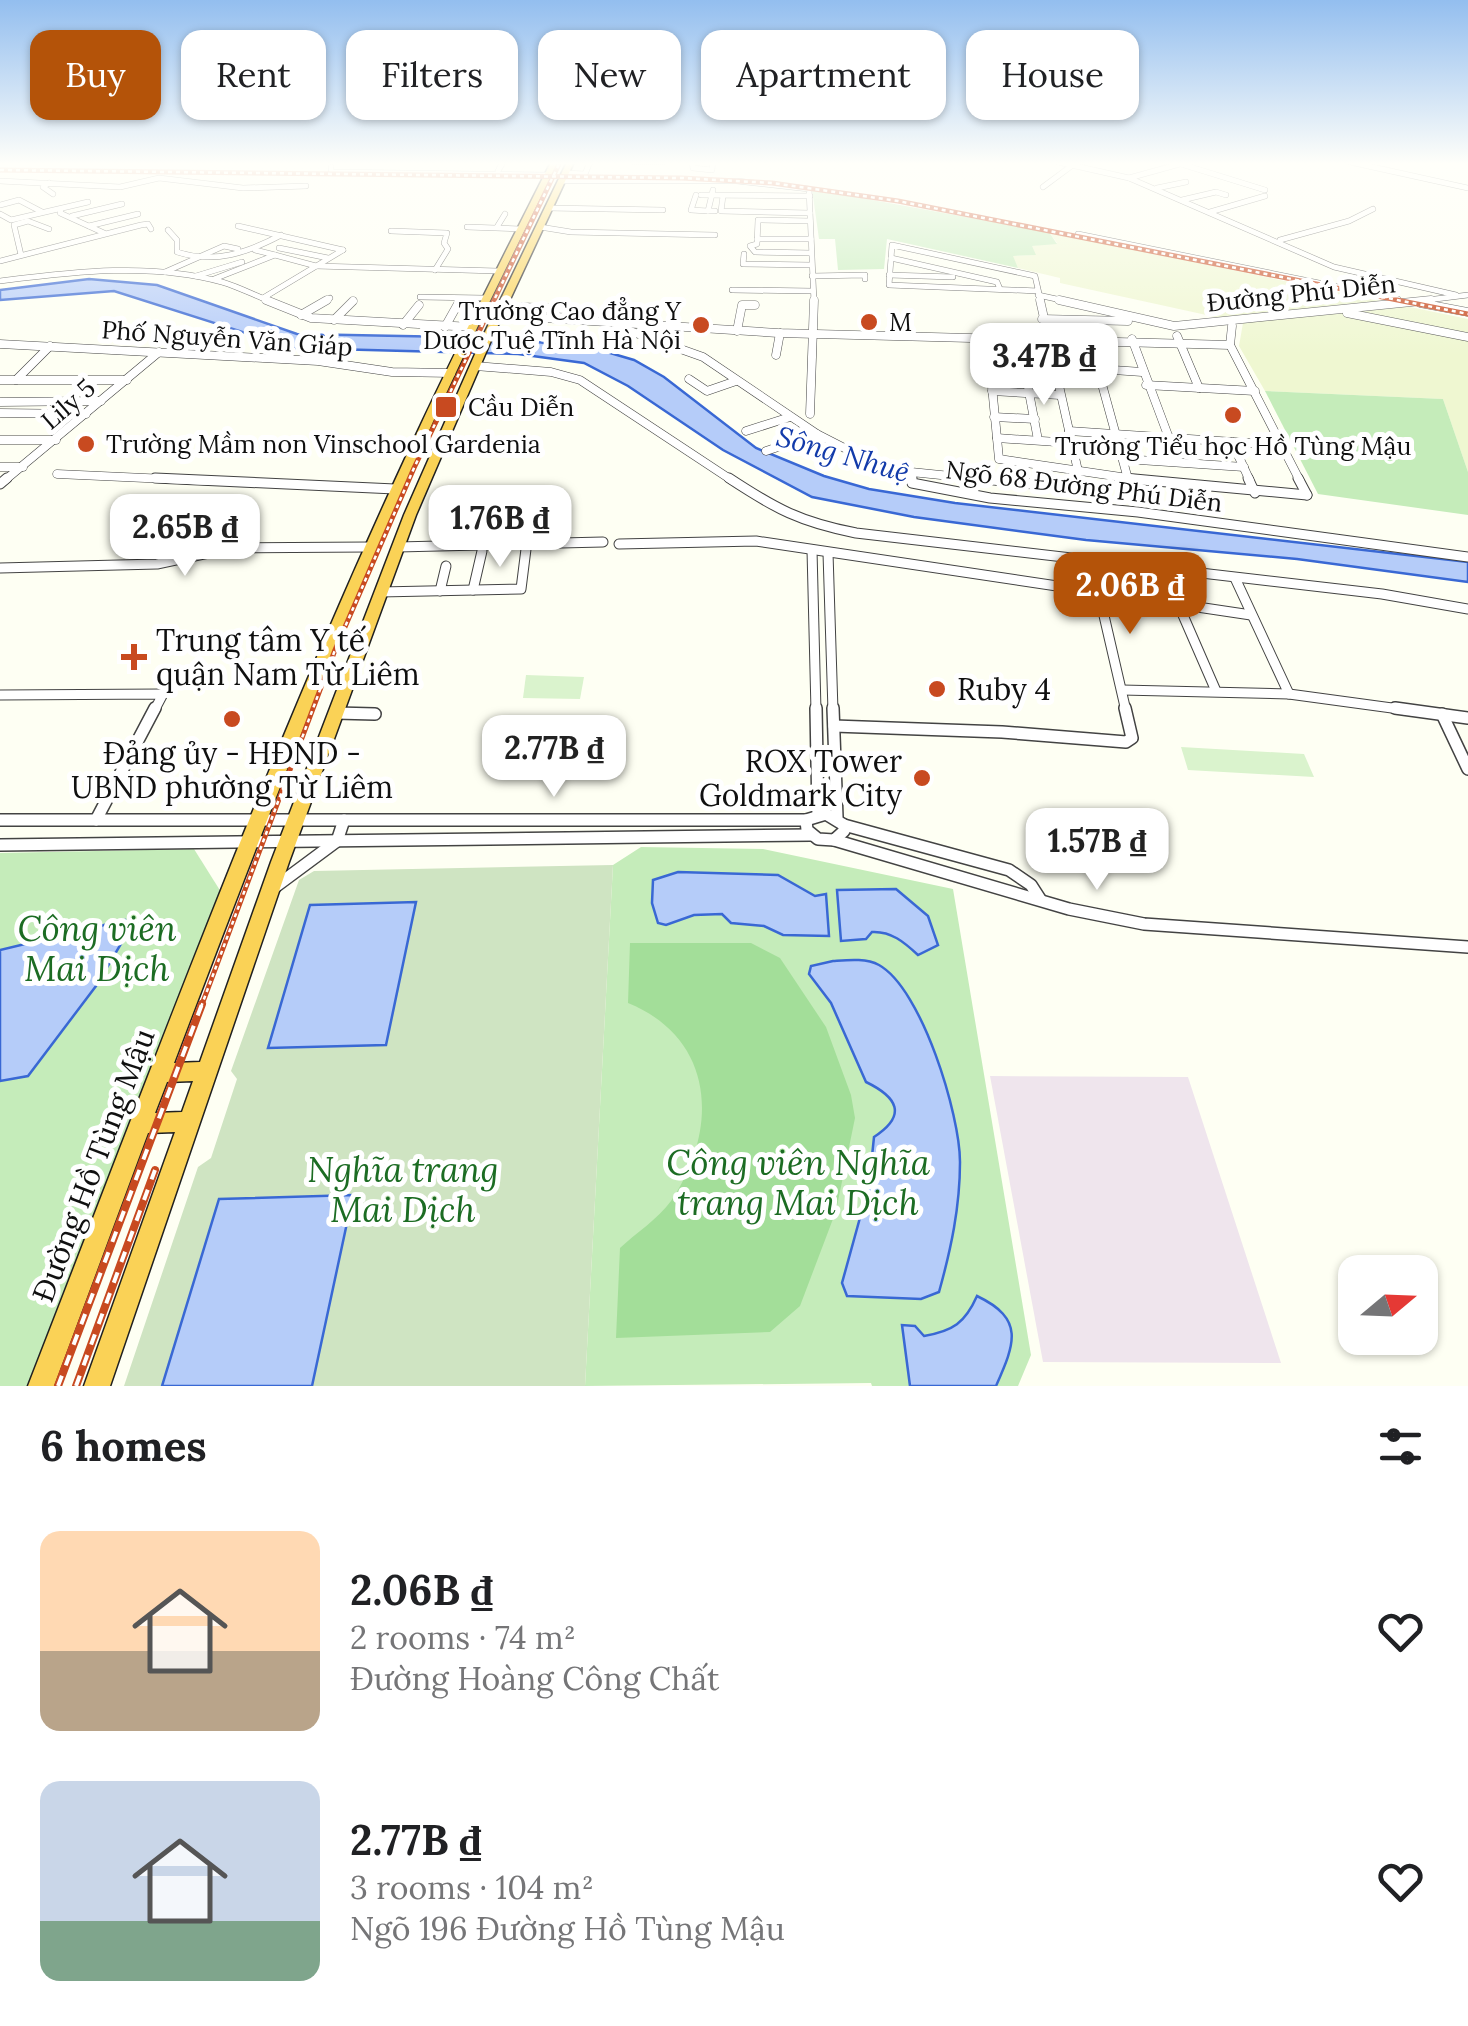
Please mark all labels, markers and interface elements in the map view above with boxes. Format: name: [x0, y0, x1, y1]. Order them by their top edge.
chip: Buy: [30, 30, 161, 120]
chip: Rent: [181, 30, 326, 120]
chip: Filters: [346, 30, 518, 120]
chip: New: [538, 30, 681, 120]
chip: Apartment: [701, 30, 946, 120]
chip: House: [966, 30, 1139, 120]
street label: Đường Phú Diễn: [1205, 267, 1397, 319]
place label: Trường Cao đẳng Y Dược Tuệ Tĩnh Hà Nội: [423, 295, 682, 356]
place label: M: [889, 306, 912, 338]
marker: M: [858, 311, 880, 333]
street label: Phố Nguyễn Văn Giáp: [100, 313, 354, 363]
marker: Trường Cao đẳng Y Dược Tuệ Tĩnh Hà Nội: [690, 314, 712, 336]
pin: 3.47B ₫: [952, 323, 1136, 408]
text: 3.47B ₫: [992, 335, 1096, 376]
street label: Lily 5: [34, 372, 102, 436]
place label: Cầu Diễn: [468, 391, 574, 423]
marker: Cầu Diễn: [433, 394, 459, 420]
marker: Trường Tiểu học Hồ Tùng Mậu: [1222, 404, 1244, 426]
water label: Sông Nhuệ: [772, 418, 914, 490]
place label: Trường Mầm non Vinschool Gardenia: [106, 428, 541, 460]
place label: Trường Tiểu học Hồ Tùng Mậu: [1055, 430, 1411, 462]
marker: Trường Mầm non Vinschool Gardenia: [75, 433, 97, 455]
street label: Ngõ 68 Đường Phú Diễn: [944, 453, 1224, 519]
pin: 1.76B ₫: [408, 485, 592, 570]
pin: 2.65B ₫: [93, 494, 277, 579]
text: 1.76B ₫: [451, 497, 549, 538]
text: 2.65B ₫: [132, 506, 238, 547]
pin: 2.06B ₫: [1038, 552, 1222, 637]
text: 2.06B ₫: [1076, 564, 1184, 605]
place label: Trung tâm Y tế quận Nam Từ Liêm: [156, 621, 420, 693]
marker: Trung tâm Y tế quận Nam Từ Liêm: [121, 644, 147, 670]
place label: Ruby 4: [957, 670, 1051, 709]
marker: Ruby 4: [926, 678, 948, 700]
marker: Đảng ủy - HĐND - UBND phường Từ Liêm: [221, 708, 243, 730]
pin: 2.77B ₫: [462, 715, 646, 800]
text: 2.77B ₫: [504, 727, 604, 768]
place label: Đảng ủy - HĐND - UBND phường Từ Liêm: [71, 734, 393, 807]
place label: ROX Tower Goldmark City: [699, 742, 902, 815]
marker: ROX Tower Goldmark City: [911, 767, 933, 789]
pin: 1.57B ₫: [1005, 808, 1189, 893]
text: 1.57B ₫: [1048, 820, 1146, 861]
park label: Công viên Mai Dịch: [17, 906, 177, 991]
street label: Đường Hồ Tùng Mậu: [23, 1023, 164, 1307]
park label: Công viên Nghĩa trang Mai Dịch: [666, 1140, 931, 1225]
park label: Nghĩa trang Mai Dịch: [307, 1147, 499, 1232]
north arrow: [1338, 1255, 1438, 1355]
map controls: [1338, 1255, 1438, 1355]
text: 6 homes: [40, 1419, 207, 1473]
icon: filters: [1373, 1419, 1428, 1474]
text: 2.06B ₫: [350, 1563, 493, 1617]
icon: home: [120, 1571, 240, 1691]
icon: heart: [1373, 1604, 1428, 1659]
text: 2 rooms · 74 m²: [350, 1617, 576, 1658]
text: Đường Hoàng Công Chất: [350, 1658, 719, 1699]
text: 2.77B ₫: [350, 1813, 481, 1867]
icon: home: [120, 1821, 240, 1941]
icon: heart: [1373, 1854, 1428, 1909]
text: 3 rooms · 104 m²: [350, 1867, 594, 1908]
text: Ngõ 196 Đường Hồ Tùng Mậu: [350, 1908, 785, 1949]

